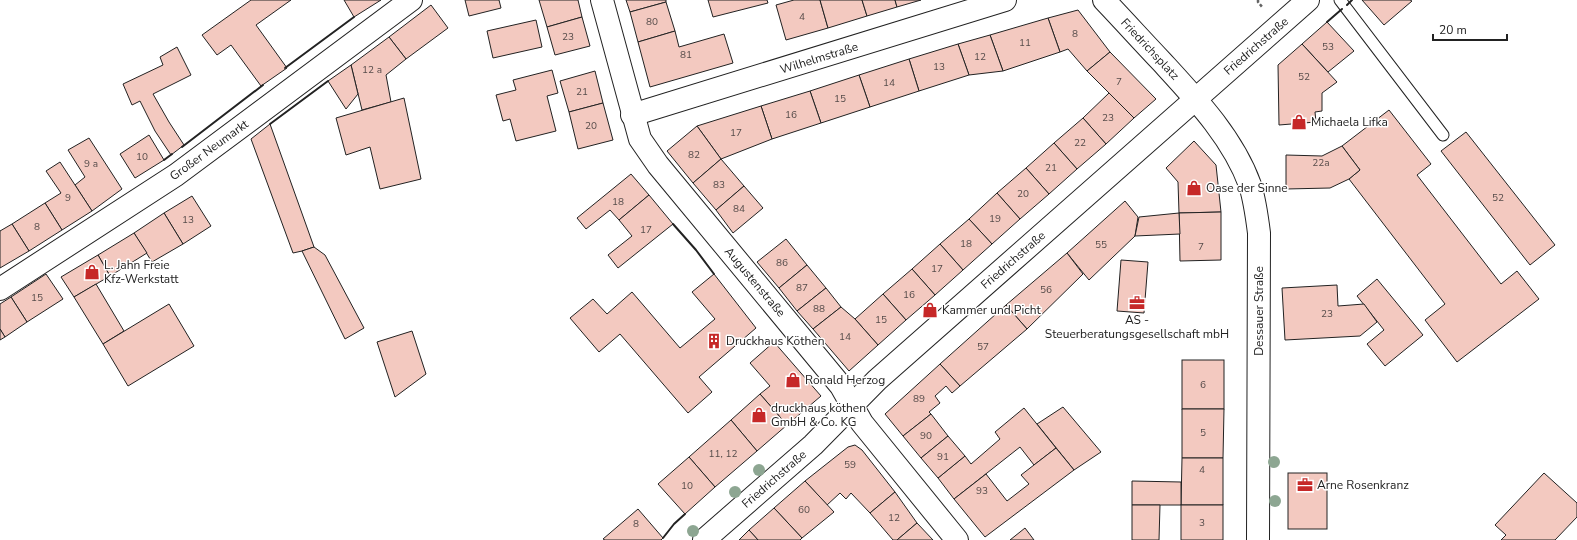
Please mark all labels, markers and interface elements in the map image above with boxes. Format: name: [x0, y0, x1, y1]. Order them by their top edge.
house number: 4: [799, 10, 805, 24]
street label: Friedrichstraße: [1220, 14, 1292, 78]
house number: 80: [646, 15, 658, 29]
street label: Friedrichsplatz: [1117, 15, 1183, 84]
scale bar: [1433, 16, 1507, 42]
text: 20 m: [1439, 22, 1467, 38]
house number: 8: [1072, 27, 1078, 41]
house number: 23: [562, 30, 574, 44]
house number: 11: [1019, 36, 1031, 50]
street label: Wilhelmstraße: [778, 39, 860, 77]
house number: 53: [1322, 40, 1334, 54]
house number: 81: [680, 48, 692, 62]
house number: 12: [974, 50, 986, 64]
house number: 13: [933, 60, 945, 74]
house number: 12 a: [362, 63, 382, 77]
house number: 52: [1298, 70, 1310, 84]
house number: 7: [1116, 75, 1122, 89]
house number: 14: [883, 76, 895, 90]
house number: 21: [576, 85, 588, 99]
house number: 15: [834, 92, 846, 106]
house number: 16: [785, 108, 797, 122]
house number: 23: [1102, 111, 1114, 125]
shop icon: Michaela Lifka: [1290, 113, 1308, 131]
place label: Michaela Lifka: [1311, 114, 1388, 130]
street label: Großer Neumarkt: [166, 116, 252, 184]
house number: 20: [585, 119, 597, 133]
house number: 17: [730, 126, 742, 140]
house number: 22: [1074, 136, 1086, 150]
house number: 82: [688, 148, 700, 162]
house number: 10: [136, 150, 148, 164]
house number: 22a: [1312, 156, 1330, 170]
house number: 9 a: [84, 157, 98, 171]
house number: 21: [1045, 161, 1057, 175]
house number: 83: [713, 178, 725, 192]
shop icon: Oase der Sinne: [1185, 179, 1203, 197]
place label: Oase der Sinne: [1206, 180, 1288, 196]
house number: 20: [1017, 187, 1029, 201]
house number: 9: [65, 191, 71, 205]
house number: 52: [1492, 191, 1504, 205]
house number: 18: [612, 195, 624, 209]
house number: 84: [733, 202, 745, 216]
house number: 19: [989, 212, 1001, 226]
house number: 13: [182, 213, 194, 227]
house number: 8: [34, 220, 40, 234]
house number: 17: [640, 223, 652, 237]
street label: Friedrichstraße: [977, 228, 1049, 292]
house number: 18: [960, 237, 972, 251]
house number: 55: [1095, 238, 1107, 252]
house number: 7: [1198, 240, 1204, 254]
street label: Augustenstraße: [721, 244, 789, 320]
house number: 86: [776, 256, 788, 270]
place label: L. Jahn Freie Kfz-Werkstatt: [104, 257, 179, 287]
house number: 17: [931, 262, 943, 276]
shop icon: L. Jahn Freie Kfz-Werkstatt: [83, 263, 101, 281]
street label: Dessauer Straße: [1251, 266, 1267, 356]
house number: 87: [796, 281, 808, 295]
house number: 56: [1040, 283, 1052, 297]
house number: 16: [903, 288, 915, 302]
house number: 15: [31, 291, 43, 305]
office icon: AS - Steuerberatungsgesellschaft mbH: [1128, 294, 1146, 312]
shop icon: Kammer und Picht: [921, 301, 939, 319]
house number: 88: [813, 302, 825, 316]
place label: Kammer und Picht: [942, 302, 1042, 318]
house number: 23: [1321, 307, 1333, 321]
place label: AS - Steuerberatungsgesellschaft mbH: [1045, 312, 1229, 342]
house number: 15: [875, 313, 887, 327]
house number: 14: [839, 330, 851, 344]
building icon: Druckhaus Köthen: [705, 332, 723, 350]
place label: Druckhaus Köthen: [726, 333, 824, 349]
house number: 57: [977, 340, 989, 354]
shop icon: Ronald Herzog: [784, 371, 802, 389]
place label: Ronald Herzog: [805, 372, 885, 388]
house number: 6: [1200, 378, 1206, 392]
house number: 89: [913, 392, 925, 406]
place label: druckhaus köthen GmbH & Co. KG: [771, 400, 866, 430]
shop icon: druckhaus köthen GmbH & Co. KG: [750, 406, 768, 424]
house number: 5: [1200, 426, 1206, 440]
house number: 90: [920, 429, 932, 443]
house number: 11, 12: [709, 447, 737, 461]
street label: Friedrichstraße: [738, 447, 810, 511]
house number: 91: [937, 450, 949, 464]
house number: 59: [844, 458, 856, 472]
house number: 4: [1199, 463, 1205, 477]
office icon: Arne Rosenkranz: [1296, 476, 1314, 494]
place label: Arne Rosenkranz: [1317, 477, 1409, 493]
house number: 10: [681, 479, 693, 493]
house number: 93: [976, 484, 988, 498]
house number: 60: [798, 503, 810, 517]
house number: 12: [888, 511, 900, 525]
house number: 3: [1199, 516, 1205, 530]
house number: 8: [633, 517, 639, 531]

